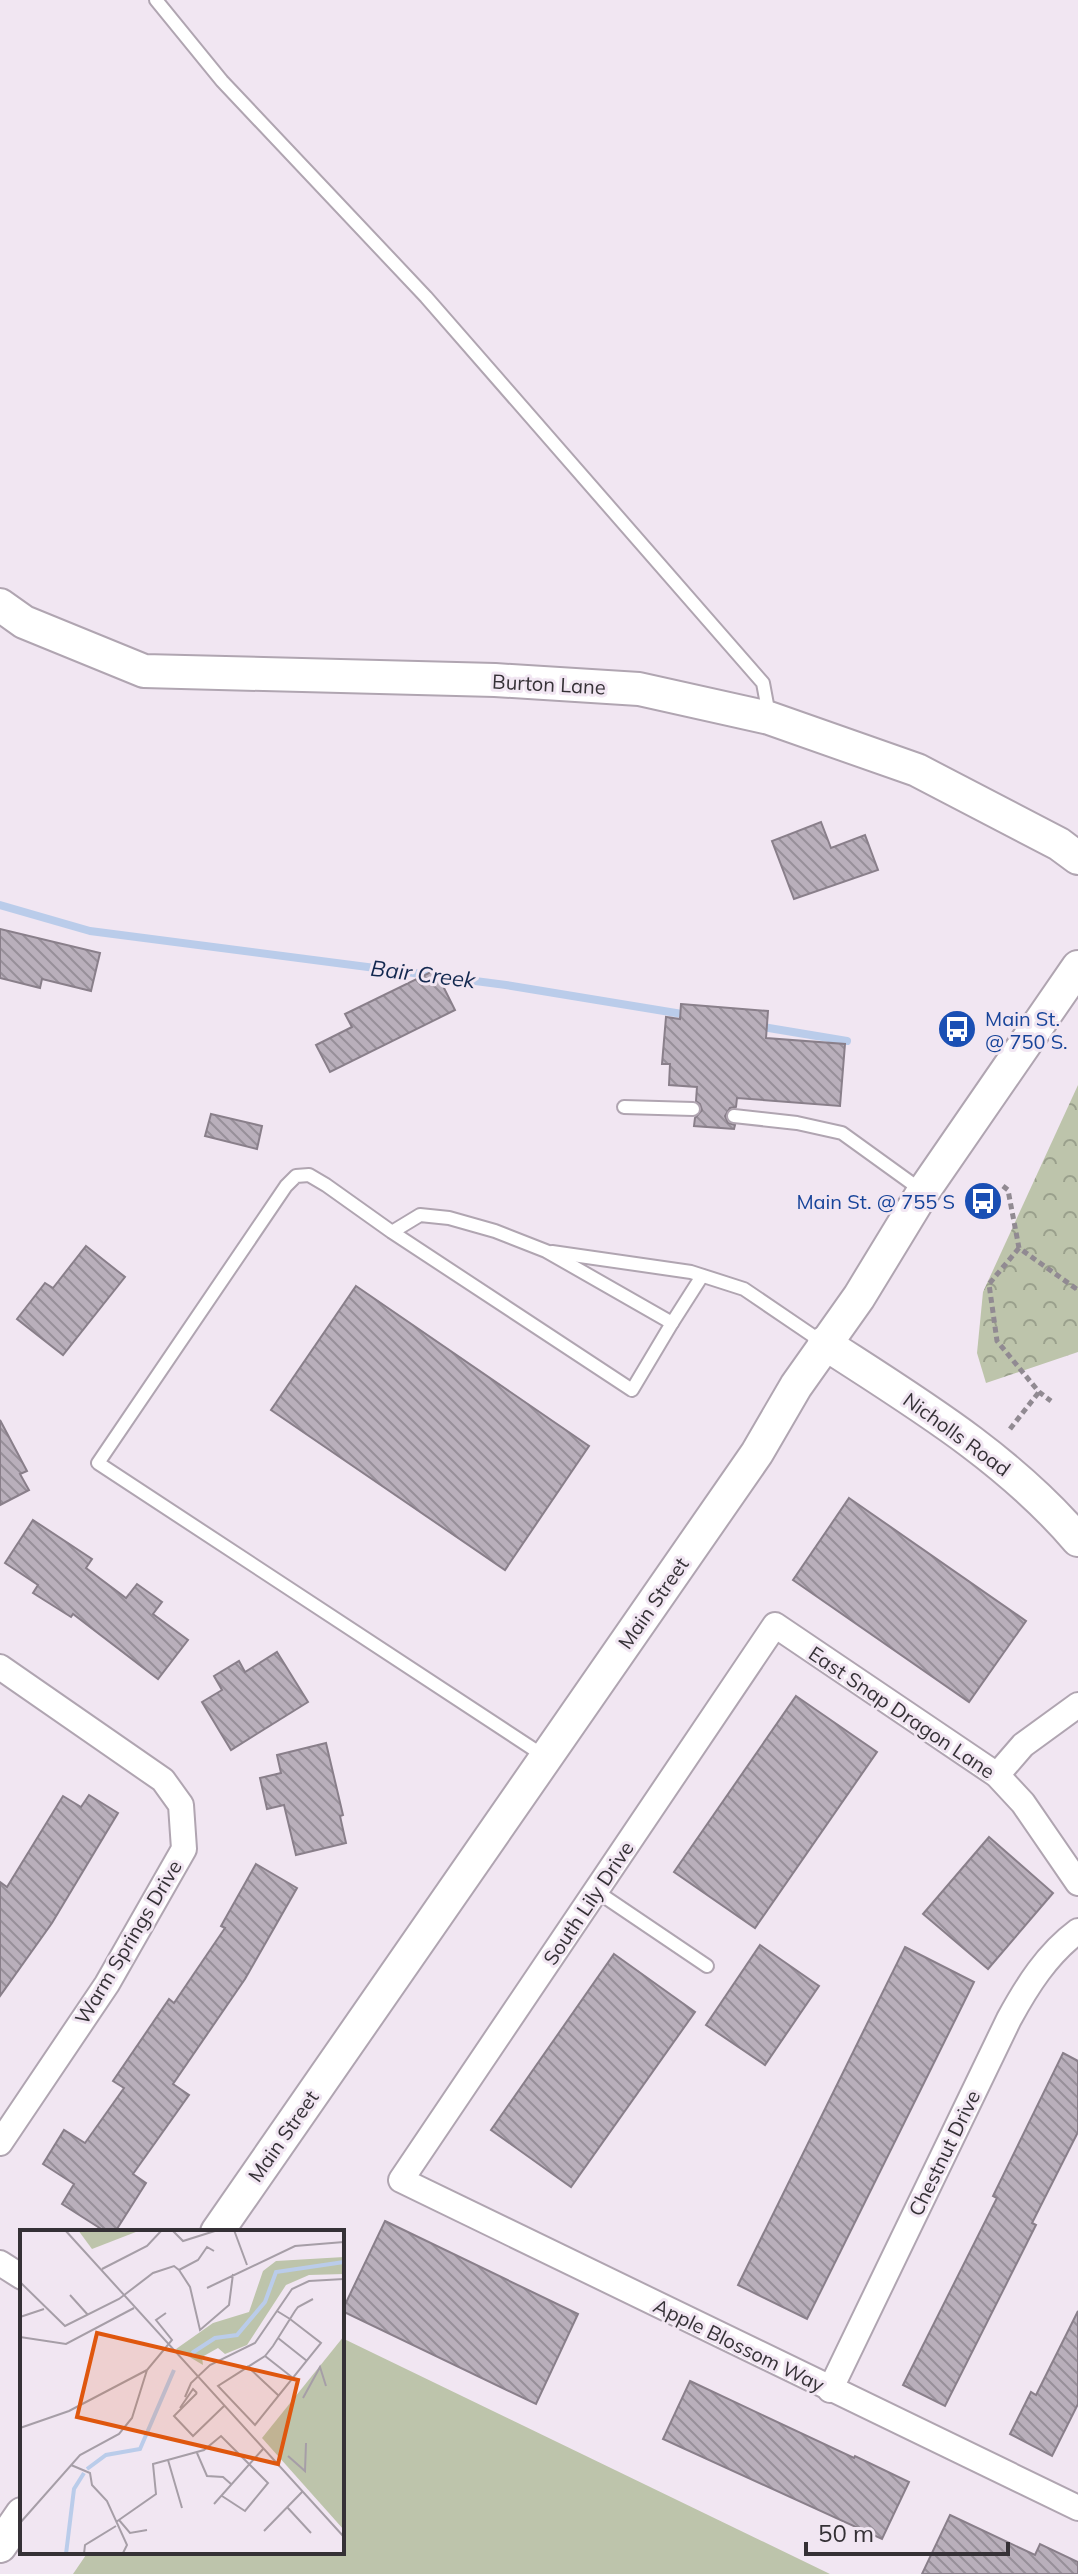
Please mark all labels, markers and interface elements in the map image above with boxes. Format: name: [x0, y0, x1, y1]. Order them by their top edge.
street label: Burton Lane: [492, 669, 606, 699]
water label: Bair Creek: [369, 954, 478, 994]
place label: Main St. @ 750 S.: [985, 1006, 1068, 1054]
bus stop icon: Main St. @ 750 S.: [936, 1008, 978, 1050]
bus stop icon: Main St. @ 755 S: [962, 1180, 1004, 1222]
place label: Main St. @ 755 S: [796, 1189, 955, 1214]
street label: Nicholls Road: [899, 1387, 1015, 1481]
street label: Main Street: [612, 1552, 694, 1654]
street label: East Snap Dragon Lane: [804, 1640, 1000, 1784]
street label: South Lily Drive: [537, 1836, 639, 1970]
street label: Warm Springs Drive: [69, 1855, 187, 2029]
street label: Main Street: [242, 2085, 324, 2187]
street label: Chestnut Drive: [903, 2086, 985, 2220]
inset map: [20, 2230, 344, 2554]
street label: Apple Blossom Way: [649, 2293, 829, 2397]
scale bar: [806, 2506, 1008, 2556]
text: 50 m: [818, 2518, 874, 2548]

